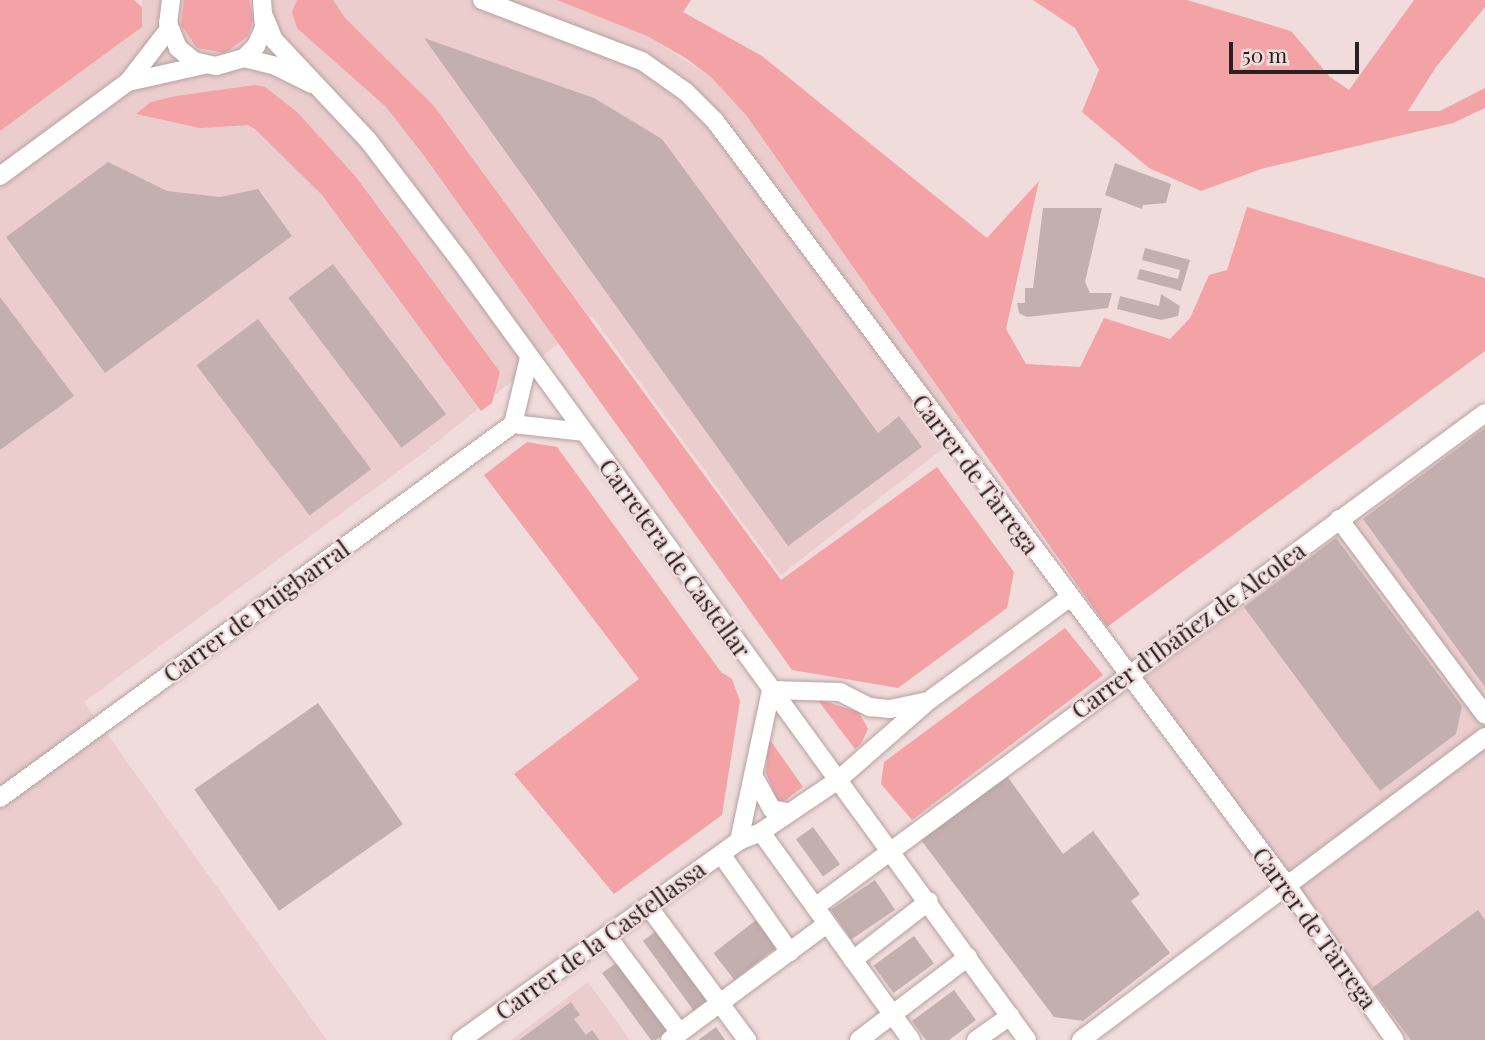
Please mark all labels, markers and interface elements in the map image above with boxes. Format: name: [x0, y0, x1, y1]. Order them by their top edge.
scale bar: [1233, 28, 1362, 72]
text: 50 m: [1242, 40, 1287, 68]
street label: Carrer de Tàrrega: [906, 388, 1046, 560]
street label: Carretera de Castellar: [593, 453, 757, 663]
street label: Carrer de Puigbarral: [157, 534, 355, 688]
street label: Carrer d'Ibáñez de Alcolea: [1065, 535, 1311, 725]
street label: Carrer de Tàrrega: [1246, 841, 1384, 1015]
street label: Carrer de la Castellassa: [489, 854, 711, 1026]

